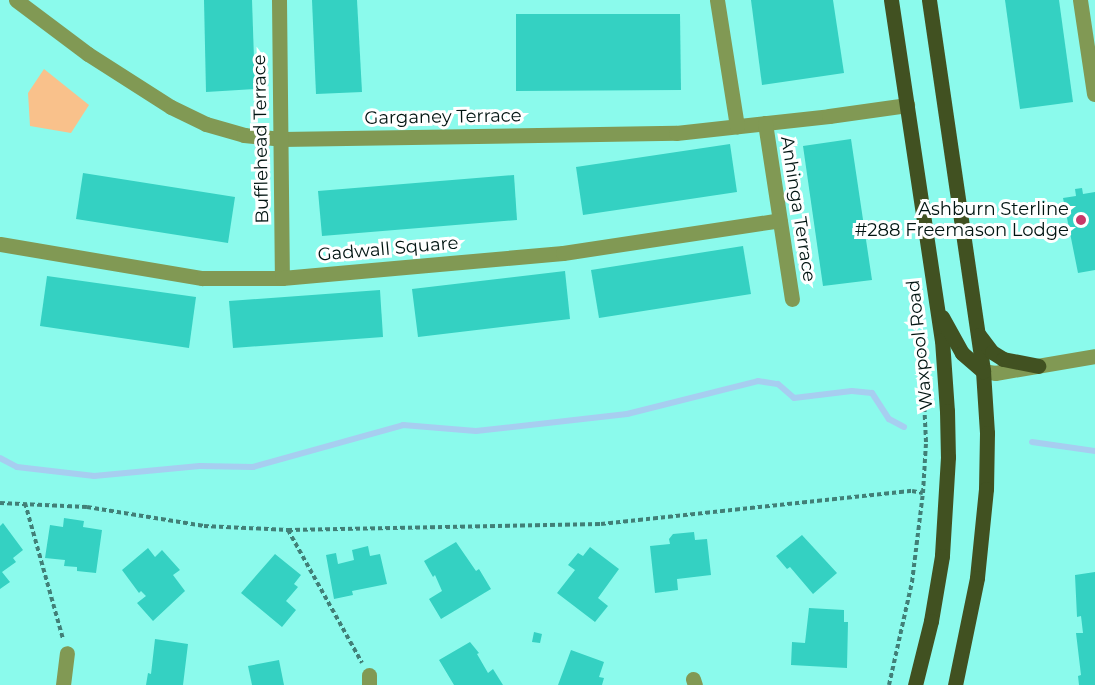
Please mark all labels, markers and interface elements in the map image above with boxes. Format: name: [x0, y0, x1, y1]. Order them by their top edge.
street label: Bufflehead Terrace: [249, 54, 273, 224]
street label: Garganey Terrace: [364, 105, 522, 129]
street label: Anhinga Terrace: [776, 135, 820, 283]
place label: Ashburn Sterline #288 Freemason Lodge: [855, 199, 1069, 242]
marker: Ashburn Sterline #288 Freemason Lodge: [1074, 213, 1088, 227]
street label: Gadwall Square: [317, 232, 459, 266]
street label: Waxpool Road: [902, 279, 938, 411]

